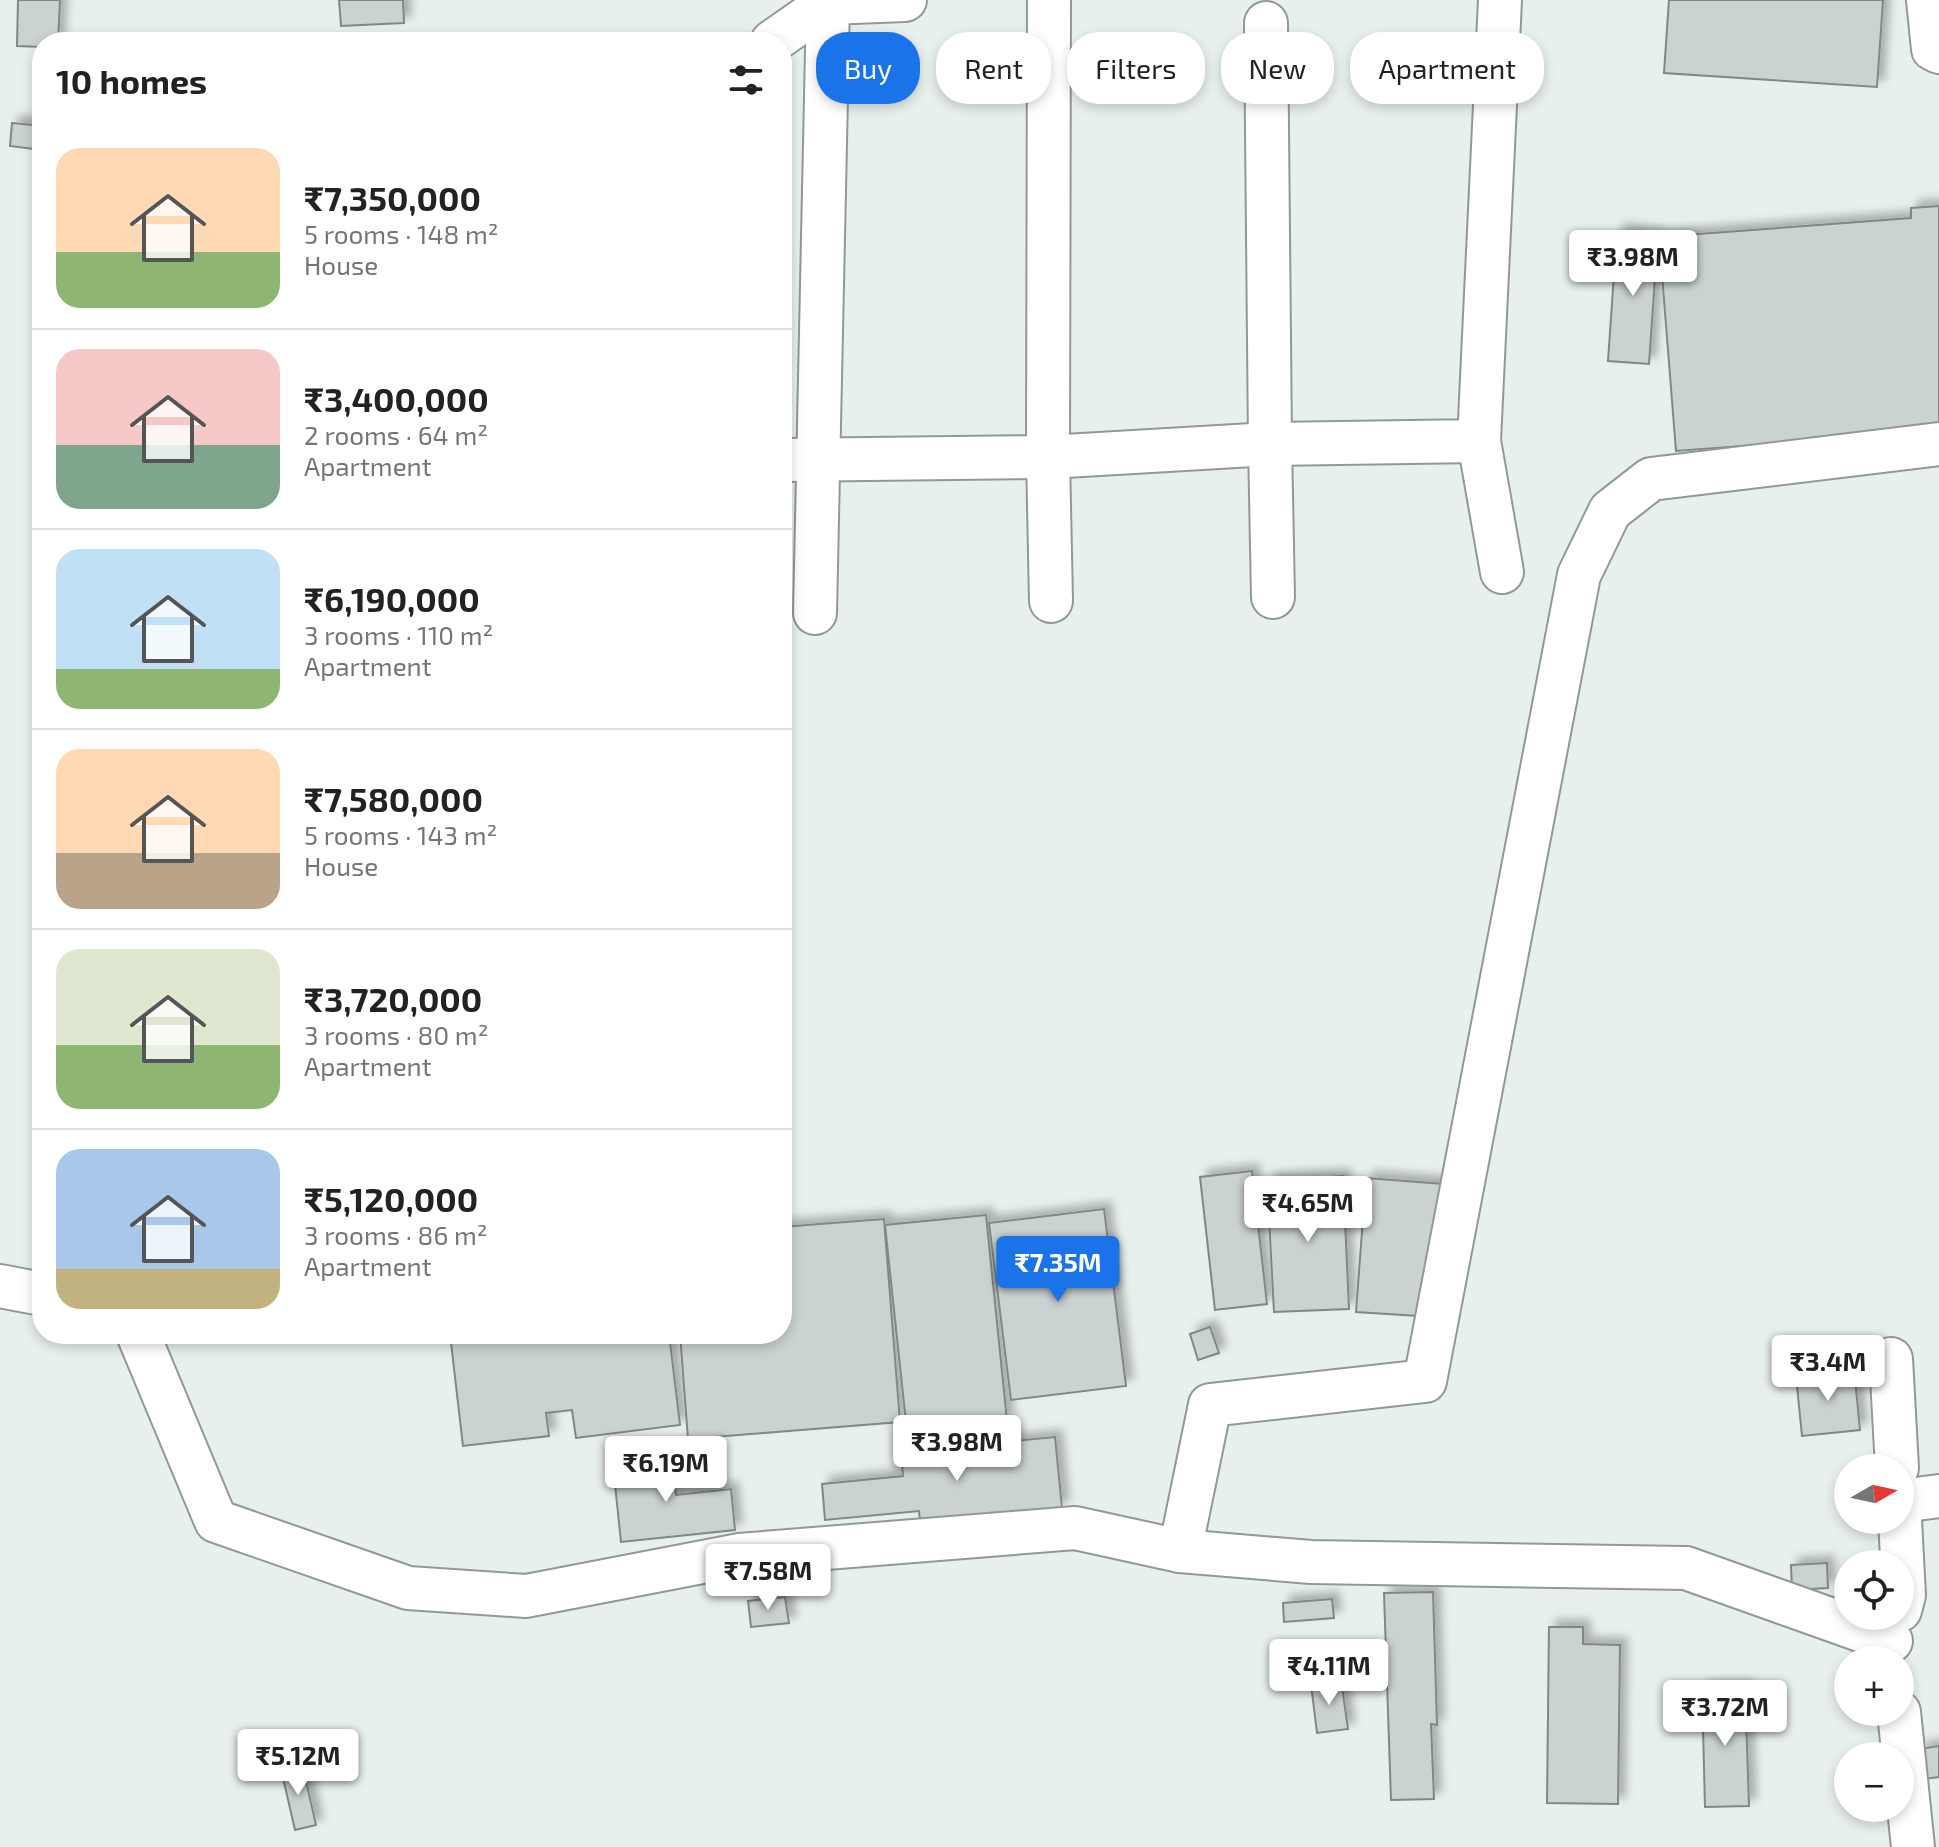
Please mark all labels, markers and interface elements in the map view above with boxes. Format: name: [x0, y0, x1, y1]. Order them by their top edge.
chip: Buy: [816, 32, 920, 104]
chip: Rent: [936, 32, 1051, 104]
chip: Filters: [1067, 32, 1205, 104]
chip: New: [1221, 32, 1334, 104]
chip: Apartment: [1350, 32, 1544, 104]
icon: filters: [724, 58, 768, 102]
text: 10 homes: [56, 60, 207, 101]
text: ₹7,350,000: [304, 177, 481, 218]
icon: home: [120, 180, 216, 276]
text: 5 rooms · 148 m²: [304, 218, 499, 249]
pin: ₹3.98M: [1568, 230, 1698, 298]
text: ₹3.98M: [1587, 240, 1679, 271]
text: House: [304, 249, 378, 280]
text: ₹3,400,000: [304, 378, 489, 419]
icon: home: [120, 381, 216, 477]
text: 2 rooms · 64 m²: [304, 419, 488, 450]
text: Apartment: [304, 450, 432, 481]
text: ₹6,190,000: [304, 578, 480, 619]
icon: home: [120, 581, 216, 677]
text: 3 rooms · 110 m²: [304, 619, 493, 650]
text: Apartment: [304, 650, 432, 681]
text: ₹7,580,000: [304, 778, 483, 819]
icon: home: [120, 781, 216, 877]
text: 5 rooms · 143 m²: [304, 819, 497, 850]
text: House: [304, 850, 378, 881]
text: ₹3,720,000: [304, 978, 482, 1019]
icon: home: [120, 981, 216, 1077]
text: 3 rooms · 80 m²: [304, 1019, 488, 1050]
text: Apartment: [304, 1050, 432, 1081]
pin: ₹4.65M: [1243, 1176, 1373, 1244]
text: ₹5,120,000: [304, 1178, 478, 1219]
icon: home: [120, 1181, 216, 1277]
text: ₹4.65M: [1262, 1186, 1354, 1217]
text: 3 rooms · 86 m²: [304, 1219, 488, 1250]
pin: ₹7.35M: [993, 1236, 1123, 1304]
text: ₹7.35M: [1014, 1246, 1102, 1277]
text: Apartment: [304, 1250, 432, 1281]
pin: ₹3.4M: [1772, 1335, 1884, 1403]
text: ₹3.4M: [1790, 1345, 1866, 1376]
pin: ₹3.98M: [892, 1415, 1022, 1483]
text: ₹3.98M: [911, 1425, 1003, 1456]
pin: ₹6.19M: [601, 1436, 731, 1504]
text: ₹6.19M: [623, 1446, 709, 1477]
north arrow: [1834, 1454, 1914, 1534]
map controls: [1834, 1454, 1914, 1822]
pin: ₹7.58M: [703, 1544, 833, 1612]
button: locate: [1834, 1550, 1914, 1630]
text: ₹7.58M: [724, 1554, 812, 1585]
pin: ₹4.11M: [1264, 1639, 1394, 1707]
button: +: [1834, 1646, 1914, 1726]
text: ₹4.11M: [1287, 1649, 1371, 1680]
pin: ₹3.72M: [1660, 1680, 1790, 1748]
text: ₹3.72M: [1681, 1690, 1769, 1721]
pin: ₹5.12M: [233, 1729, 363, 1797]
text: ₹5.12M: [255, 1739, 341, 1770]
button: −: [1834, 1742, 1914, 1822]

